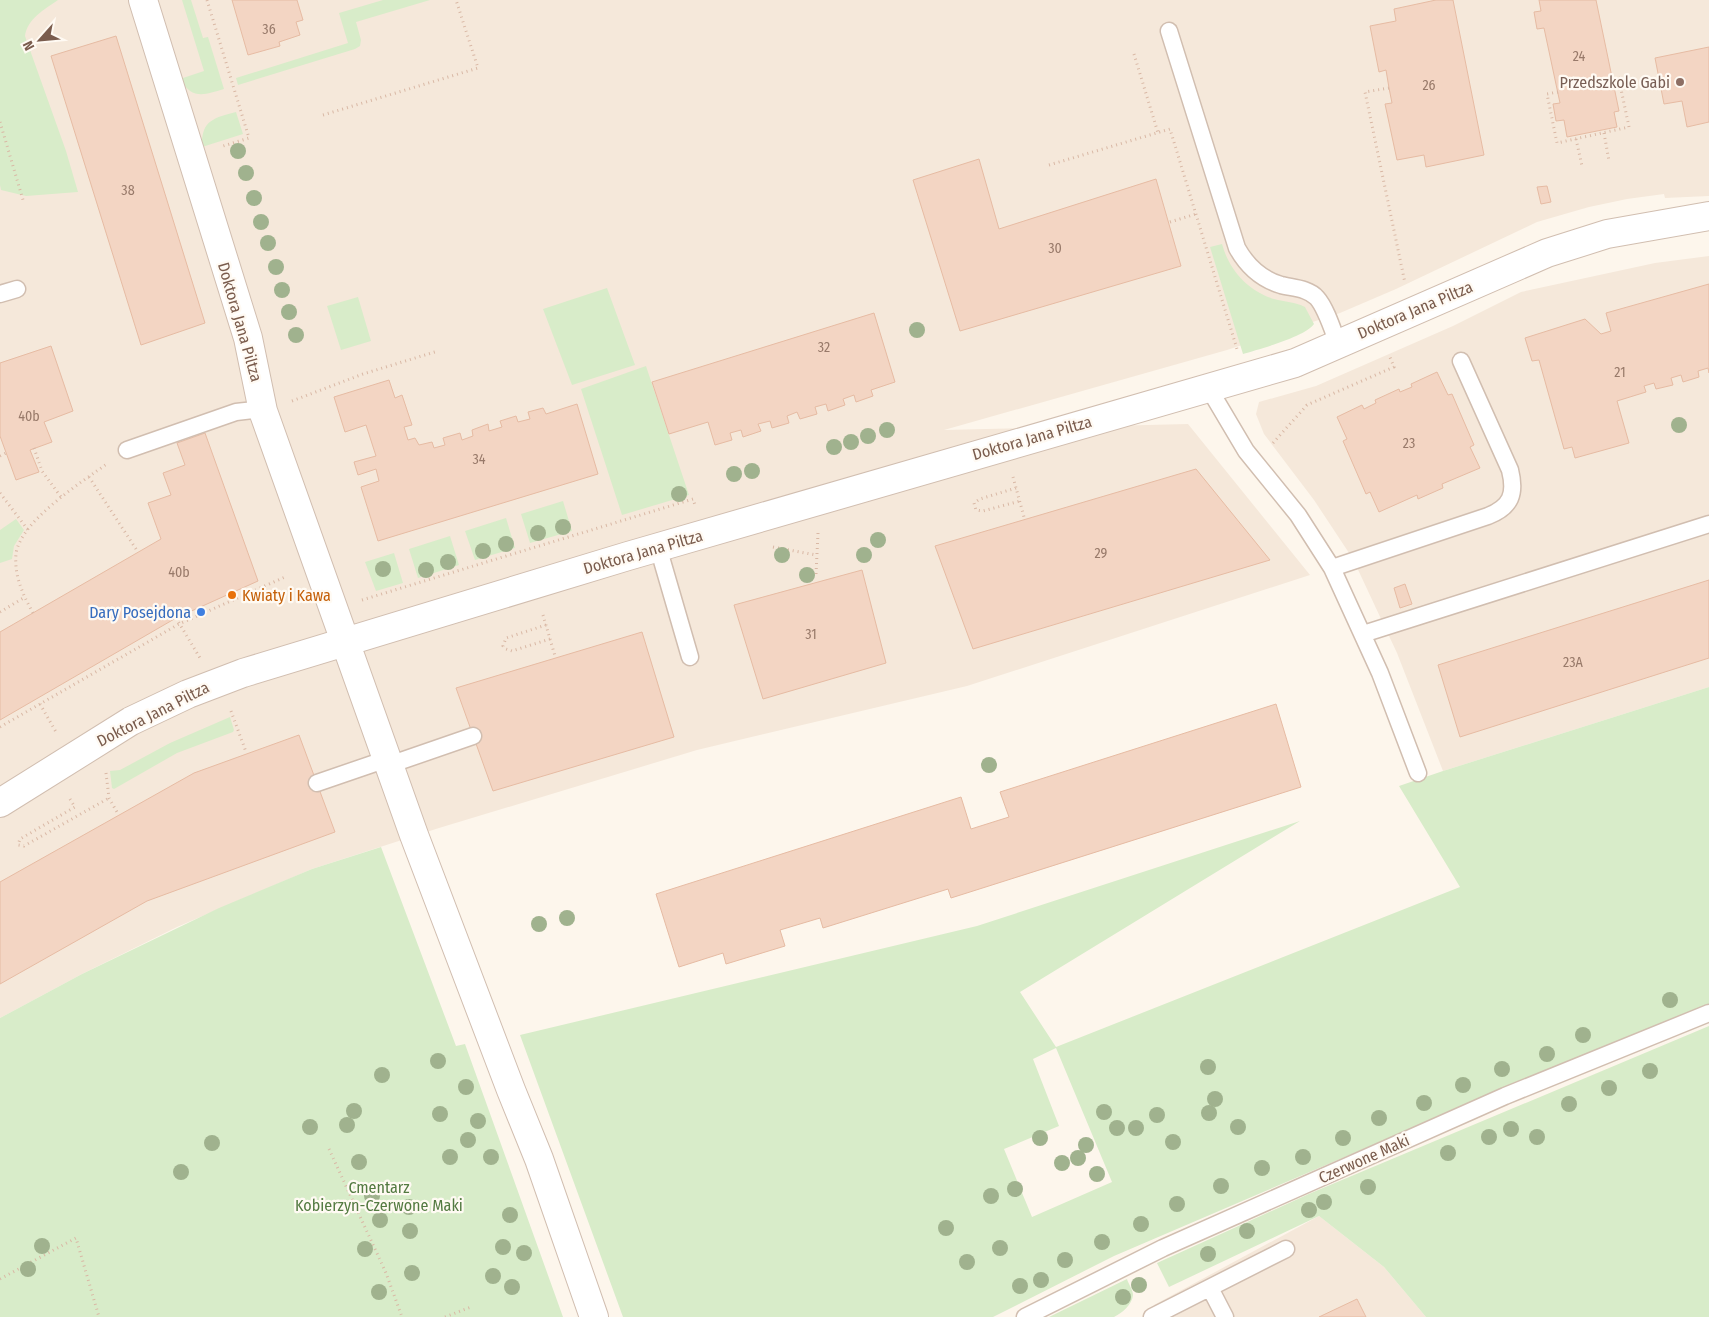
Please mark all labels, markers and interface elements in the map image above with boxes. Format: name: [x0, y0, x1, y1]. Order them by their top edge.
north arrow: [15, 15, 65, 65]
house number: 36: [262, 21, 276, 38]
text: N: [19, 38, 38, 53]
house number: 24: [1573, 48, 1586, 65]
place label: Przedszkole Gabi: [1560, 73, 1670, 92]
marker: Przedszkole Gabi: [1674, 76, 1686, 88]
house number: 26: [1422, 77, 1436, 94]
house number: 38: [121, 182, 135, 199]
house number: 30: [1048, 240, 1062, 257]
street label: Doktora Jana Piltza: [214, 260, 266, 384]
street label: Doktora Jana Piltza: [1355, 277, 1476, 343]
house number: 32: [818, 339, 830, 356]
house number: 21: [1614, 364, 1626, 381]
house number: 40b: [18, 408, 40, 425]
street label: Doktora Jana Piltza: [970, 412, 1094, 464]
house number: 23: [1403, 435, 1415, 452]
house number: 34: [472, 451, 486, 468]
street label: Doktora Jana Piltza: [581, 526, 705, 578]
house number: 29: [1095, 545, 1108, 562]
house number: 40b: [168, 564, 190, 581]
place label: Kwiaty i Kawa: [242, 586, 331, 605]
marker: Kwiaty i Kawa: [226, 589, 238, 601]
place label: Dary Posejdona: [89, 603, 191, 622]
marker: Dary Posejdona: [195, 606, 207, 618]
house number: 31: [805, 626, 817, 643]
house number: 23A: [1563, 654, 1584, 671]
street label: Doktora Jana Piltza: [94, 677, 212, 750]
street label: Czerwone Maki: [1316, 1130, 1412, 1188]
park label: Cmentarz Kobierzyn-Czerwone Maki: [295, 1178, 463, 1215]

